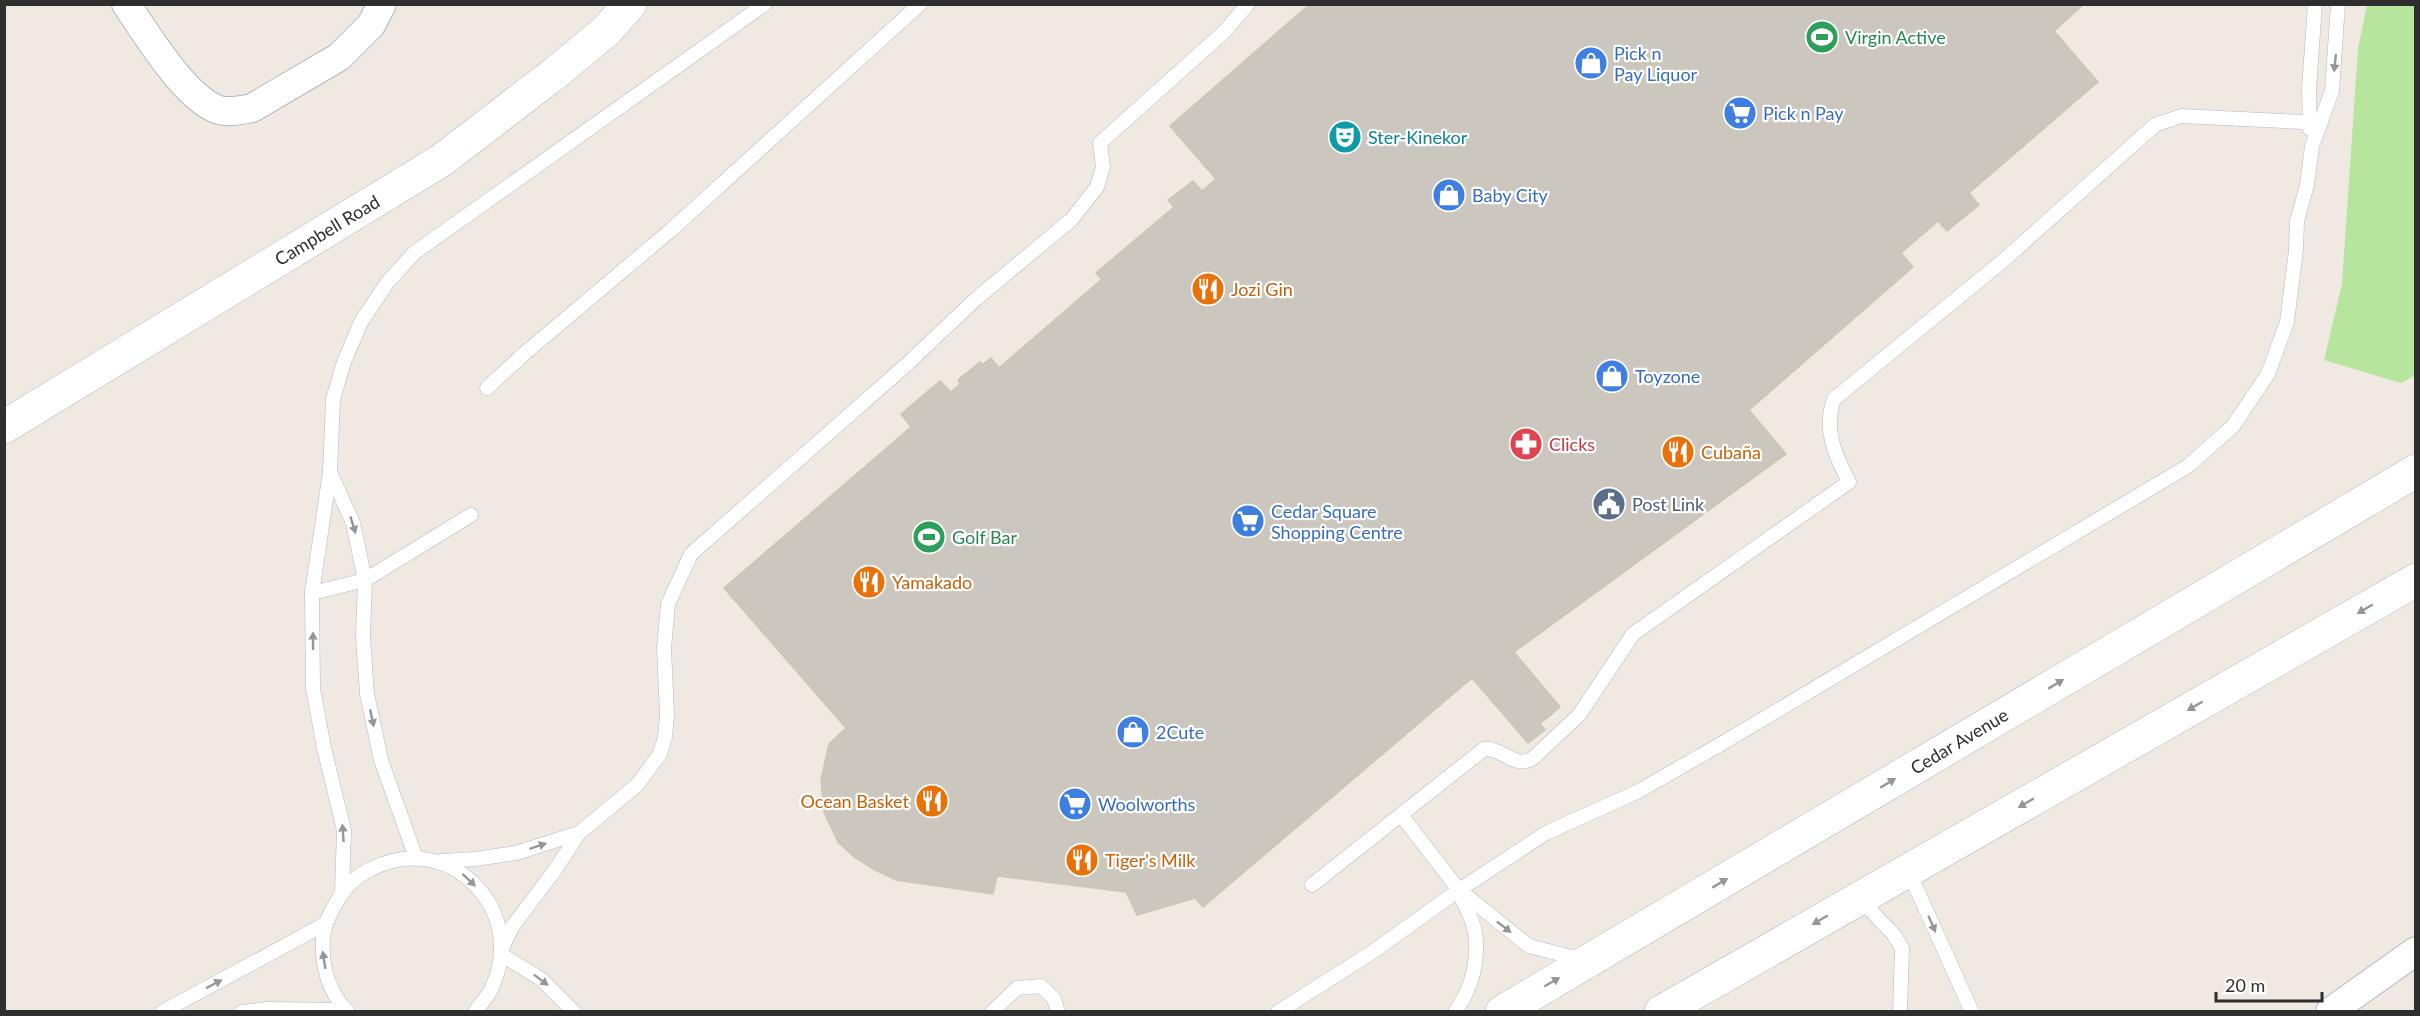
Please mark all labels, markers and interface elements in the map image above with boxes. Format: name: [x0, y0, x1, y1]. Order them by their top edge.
sports icon: Virgin Active: [1804, 19, 1840, 55]
place label: Virgin Active: [1845, 26, 1946, 48]
place label: Pick n Pay Liquor: [1614, 42, 1698, 85]
shop icon: Pick n Pay Liquor: [1573, 45, 1609, 81]
one-way arrow: [2330, 53, 2340, 72]
supermarket icon: Pick n Pay: [1722, 95, 1758, 131]
place label: Pick n Pay: [1763, 102, 1844, 124]
theatre icon: Ster-Kinekor: [1327, 119, 1363, 155]
place label: Ster-Kinekor: [1368, 126, 1468, 148]
shop icon: Baby City: [1431, 177, 1467, 213]
place label: Baby City: [1472, 184, 1549, 206]
street label: Campbell Road: [271, 190, 383, 270]
restaurant icon: Jozi Gin: [1190, 271, 1226, 307]
place label: Jozi Gin: [1231, 278, 1293, 300]
shop icon: Toyzone: [1594, 358, 1630, 394]
place label: Toyzone: [1635, 365, 1700, 387]
pharmacy icon: Clicks: [1508, 426, 1544, 462]
place label: Clicks: [1549, 433, 1595, 455]
restaurant icon: Cubaña: [1660, 434, 1696, 470]
place label: Cubaña: [1701, 441, 1761, 463]
public building icon: Post Link: [1591, 486, 1627, 522]
place label: Post Link: [1632, 493, 1705, 515]
place label: Cedar Square Shopping Centre: [1271, 500, 1403, 543]
supermarket icon: Cedar Square Shopping Centre: [1230, 503, 1266, 539]
one-way arrow: [349, 516, 358, 534]
sports icon: Golf Bar: [911, 519, 947, 555]
place label: Golf Bar: [952, 526, 1018, 548]
restaurant icon: Yamakado: [851, 564, 887, 600]
place label: Yamakado: [892, 571, 972, 593]
one-way arrow: [2357, 604, 2373, 615]
one-way arrow: [308, 631, 318, 650]
one-way arrow: [2048, 678, 2064, 689]
one-way arrow: [2187, 701, 2204, 711]
street label: Cedar Avenue: [1906, 703, 2012, 779]
one-way arrow: [368, 709, 377, 728]
shop icon: 2Cute: [1115, 714, 1151, 750]
place label: 2Cute: [1156, 721, 1204, 743]
one-way arrow: [1880, 778, 1897, 788]
restaurant icon: Ocean Basket: [914, 783, 950, 819]
supermarket icon: Woolworths: [1057, 786, 1093, 822]
place label: Ocean Basket: [800, 790, 910, 812]
place label: Woolworths: [1098, 793, 1196, 815]
one-way arrow: [2017, 798, 2034, 808]
one-way arrow: [338, 823, 348, 842]
one-way arrow: [529, 841, 547, 850]
restaurant icon: Tiger's Milk: [1064, 842, 1100, 878]
place label: Tiger's Milk: [1105, 849, 1196, 871]
one-way arrow: [462, 872, 476, 886]
one-way arrow: [1712, 877, 1728, 888]
one-way arrow: [1812, 915, 1828, 926]
one-way arrow: [1927, 915, 1937, 933]
one-way arrow: [1497, 920, 1512, 932]
one-way arrow: [319, 950, 328, 969]
scale bar: [2216, 965, 2322, 1003]
one-way arrow: [532, 974, 548, 986]
text: 20 m: [2225, 974, 2265, 996]
one-way arrow: [1544, 976, 1560, 987]
one-way arrow: [205, 979, 222, 989]

